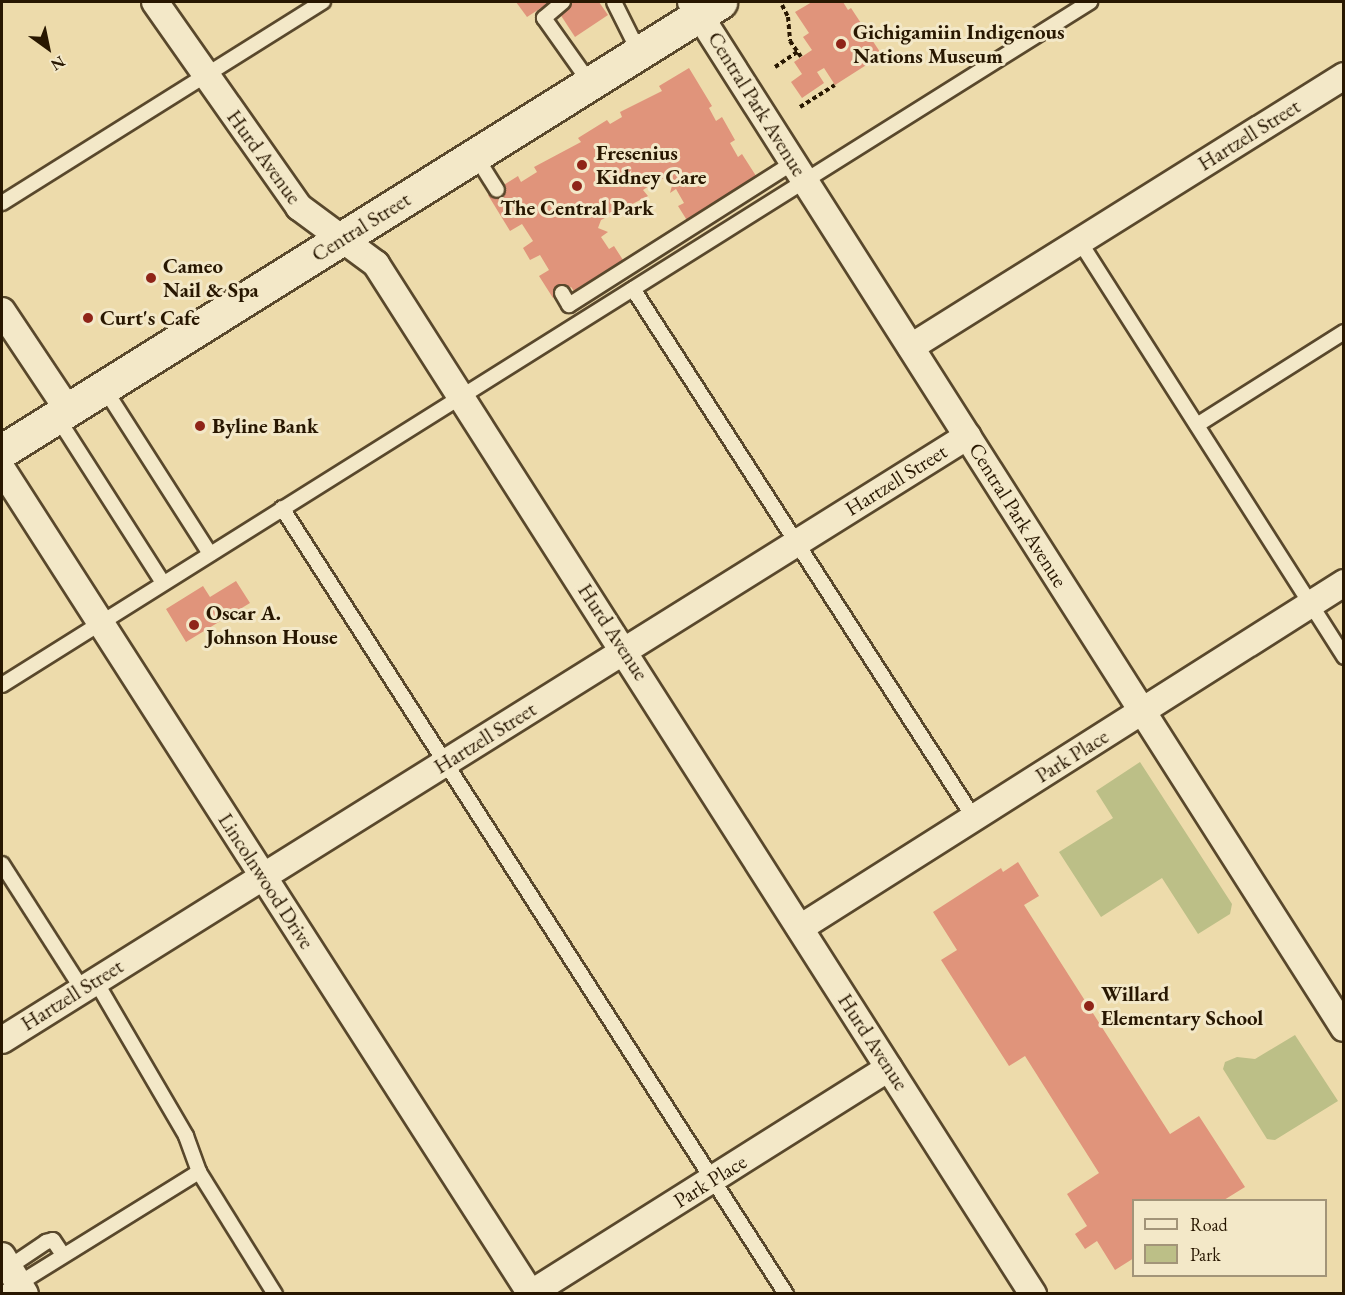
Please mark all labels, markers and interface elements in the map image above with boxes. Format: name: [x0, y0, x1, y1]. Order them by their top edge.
north arrow: [18, 18, 78, 78]
place label: Gichigamiin Indigenous Nations Museum: [853, 19, 1065, 69]
street label: Central Park Avenue: [702, 27, 812, 181]
marker: Gichigamiin Indigenous Nations Museum: [834, 37, 848, 51]
text: N: [47, 51, 69, 76]
street label: Hartzell Street: [1193, 94, 1305, 176]
street label: Hurd Avenue: [221, 105, 307, 209]
place label: Fresenius Kidney Care: [596, 140, 707, 190]
marker: Fresenius Kidney Care: [573, 156, 591, 174]
marker: The Central Park: [570, 179, 584, 193]
street label: Central Street: [307, 187, 415, 267]
place label: The Central Park: [500, 195, 654, 221]
place label: Cameo Nail & Spa: [163, 253, 259, 303]
marker: Cameo Nail & Spa: [144, 271, 158, 285]
place label: Curt's Cafe: [100, 305, 200, 331]
marker: Curt's Cafe: [81, 311, 95, 325]
place label: Byline Bank: [212, 413, 318, 439]
marker: Byline Bank: [193, 419, 207, 433]
street label: Central Park Avenue: [963, 438, 1073, 592]
street label: Hartzell Street: [840, 439, 952, 521]
street label: Hurd Avenue: [572, 579, 654, 685]
place label: Oscar A. Johnson House: [206, 600, 338, 650]
marker: Oscar A. Johnson House: [187, 618, 201, 632]
street label: Hartzell Street: [429, 697, 541, 779]
street label: Park Place: [1031, 724, 1113, 788]
street label: Lincolnwood Drive: [213, 808, 319, 954]
street label: Hartzell Street: [16, 954, 128, 1036]
place label: Willard Elementary School: [1101, 981, 1263, 1031]
street label: Hurd Avenue: [832, 989, 914, 1095]
marker: Willard Elementary School: [1082, 999, 1096, 1013]
street label: Park Place: [669, 1149, 751, 1213]
legend: [1132, 1199, 1327, 1277]
text: Road: [1190, 1213, 1228, 1236]
text: Park: [1190, 1243, 1221, 1266]

